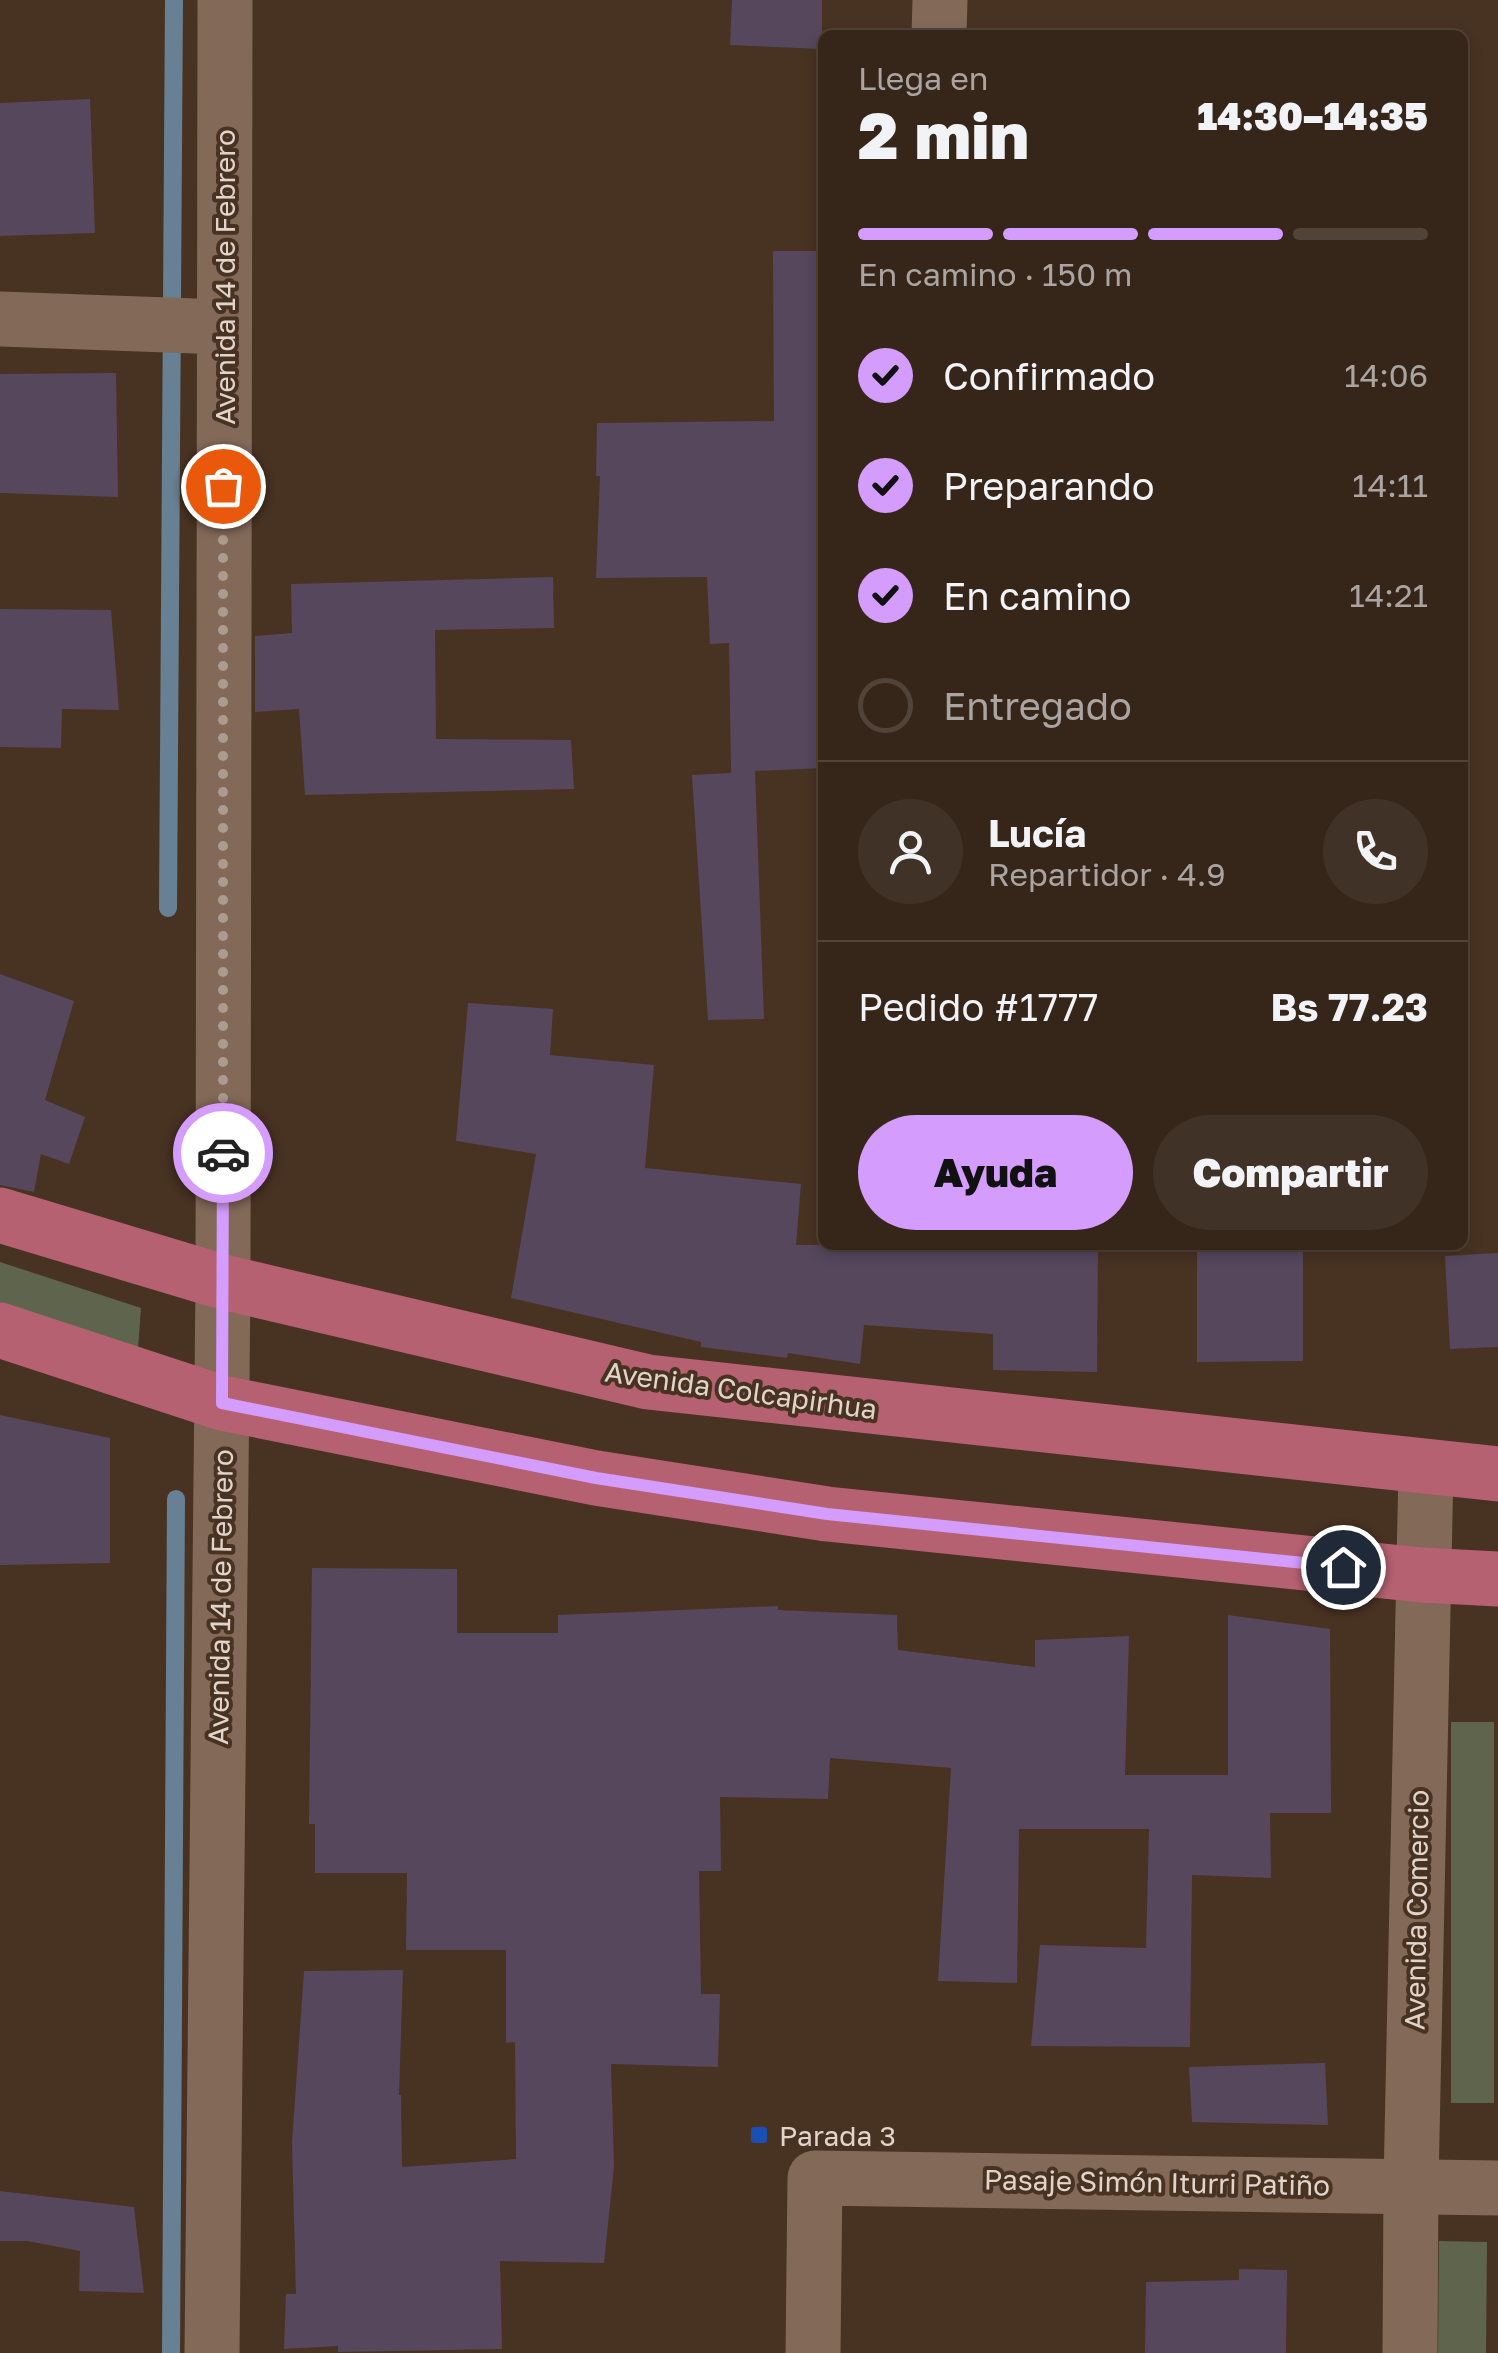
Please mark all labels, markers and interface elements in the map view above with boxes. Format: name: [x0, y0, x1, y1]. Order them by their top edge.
text: Llega en: [858, 59, 988, 97]
text: 14:30–14:35: [1197, 93, 1428, 138]
text: 2 min: [858, 95, 1029, 173]
street label: Avenida 14 de Febrero: [208, 129, 241, 425]
text: En camino · 150 m: [858, 255, 1132, 293]
icon: check: [858, 348, 913, 403]
text: Confirmado: [943, 353, 1155, 398]
text: 14:06: [1344, 356, 1428, 394]
pin: [181, 444, 266, 529]
icon: check: [858, 458, 913, 513]
icon: bag: [196, 459, 251, 514]
text: Preparando: [943, 463, 1155, 508]
text: 14:11: [1352, 466, 1428, 504]
icon: check: [858, 568, 913, 623]
text: En camino: [943, 573, 1131, 618]
text: 14:21: [1349, 576, 1428, 614]
text: Entregado: [943, 683, 1132, 728]
button: person: [858, 799, 963, 904]
button: phone: [1323, 799, 1428, 904]
text: Lucía: [988, 810, 1086, 855]
text: Repartidor · 4.9: [988, 855, 1226, 893]
text: Pedido #1777: [858, 984, 1098, 1029]
text: Bs 77.23: [1270, 984, 1428, 1029]
courier: [173, 1103, 273, 1203]
button: Ayuda: [858, 1115, 1133, 1230]
button: Compartir: [1153, 1115, 1428, 1230]
icon: car: [196, 1126, 251, 1181]
street label: Avenida Colcapirhua: [603, 1355, 879, 1425]
street label: Avenida 14 de Febrero: [201, 1449, 239, 1745]
pin: [1301, 1525, 1386, 1610]
icon: home: [1316, 1540, 1371, 1595]
street label: Avenida Comercio: [1397, 1790, 1435, 2030]
place label: Parada 3: [779, 2119, 896, 2152]
marker: Parada 3: [748, 2124, 770, 2146]
street label: Pasaje Simón Iturri Patiño: [984, 2162, 1330, 2202]

